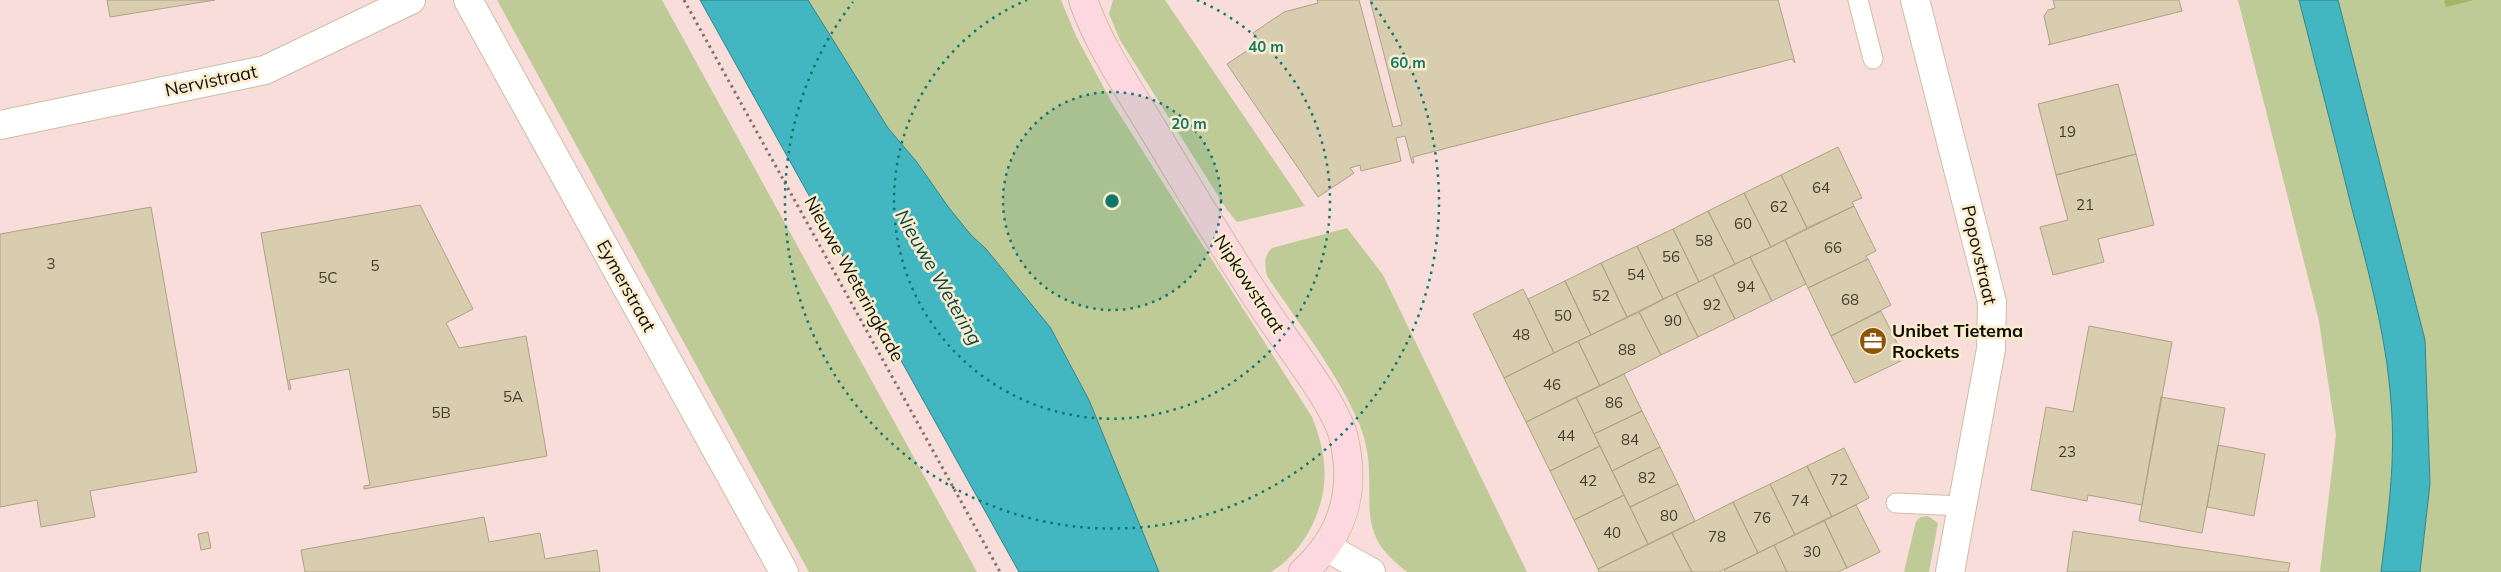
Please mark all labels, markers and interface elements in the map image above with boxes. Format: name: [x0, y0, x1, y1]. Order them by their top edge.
text: 40 m: [1248, 37, 1284, 56]
text: 60 m: [1390, 53, 1426, 72]
street label: Nervistraat: [163, 60, 259, 101]
text: 20 m: [1171, 114, 1207, 133]
house number: 19: [2058, 122, 2076, 141]
house number: 64: [1812, 178, 1830, 197]
street label: Nieuwe Weteringkade: [799, 192, 909, 365]
centre of rings: [1103, 192, 1121, 210]
house number: 21: [2076, 195, 2094, 214]
house number: 62: [1770, 197, 1788, 216]
street label: Popovstraat: [1957, 203, 2002, 307]
water label: Nieuwe Wetering: [890, 205, 988, 349]
house number: 60: [1734, 214, 1752, 233]
street label: Nipkowstraat: [1209, 230, 1290, 337]
house number: 58: [1695, 231, 1713, 250]
street label: Eymerstraat: [592, 236, 661, 336]
house number: 66: [1824, 238, 1842, 257]
house number: 56: [1662, 247, 1680, 266]
house number: 3: [46, 254, 56, 273]
house number: 5: [370, 256, 380, 275]
house number: 54: [1627, 265, 1645, 284]
house number: 5C: [318, 268, 338, 287]
house number: 94: [1737, 277, 1755, 296]
house number: 52: [1592, 286, 1610, 305]
house number: 68: [1841, 290, 1859, 309]
house number: 92: [1703, 295, 1721, 314]
house number: 50: [1554, 306, 1572, 325]
house number: 90: [1664, 311, 1682, 330]
place label: Unibet Tietema Rockets: [1892, 319, 2023, 363]
house number: 48: [1512, 325, 1530, 344]
office icon: Unibet Tietema Rockets: [1858, 326, 1888, 356]
house number: 88: [1618, 340, 1636, 359]
house number: 46: [1543, 375, 1561, 394]
house number: 5A: [503, 387, 523, 406]
house number: 86: [1605, 393, 1623, 412]
house number: 5B: [431, 403, 451, 422]
house number: 44: [1557, 426, 1575, 445]
house number: 84: [1621, 430, 1639, 449]
house number: 23: [2058, 442, 2076, 461]
house number: 82: [1638, 468, 1656, 487]
house number: 72: [1830, 470, 1848, 489]
house number: 42: [1579, 471, 1597, 490]
house number: 74: [1791, 491, 1809, 510]
house number: 80: [1660, 506, 1678, 525]
house number: 76: [1753, 508, 1771, 527]
house number: 40: [1603, 523, 1621, 542]
house number: 78: [1708, 527, 1726, 546]
house number: 30: [1803, 542, 1821, 561]

